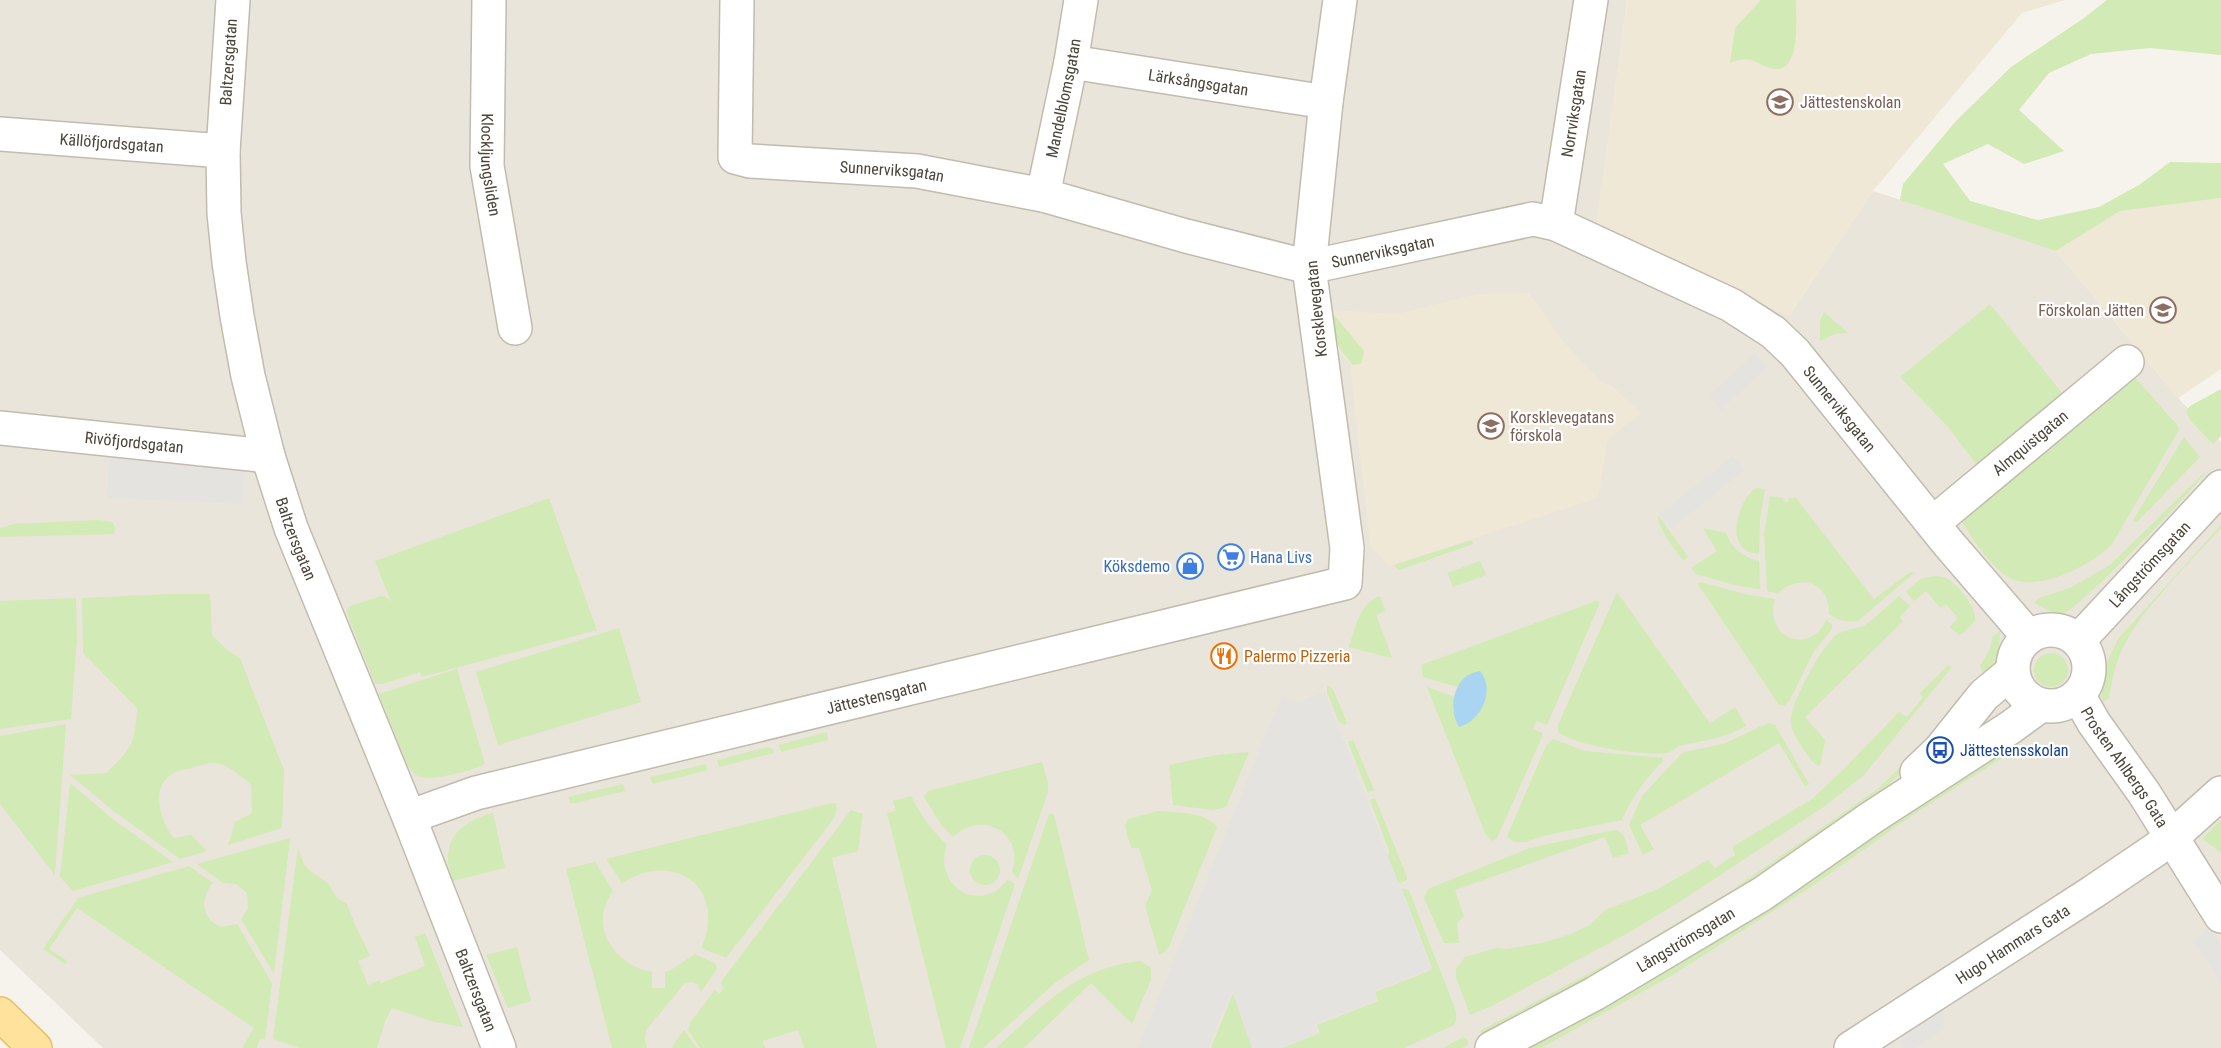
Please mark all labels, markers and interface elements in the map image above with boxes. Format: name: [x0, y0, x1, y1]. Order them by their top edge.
street label: Baltzersgatan: [216, 18, 241, 106]
street label: Mandelblomsgatan: [1042, 37, 1085, 160]
street label: Lärksångsgatan: [1147, 65, 1250, 100]
street label: Norrviksgatan: [1558, 68, 1590, 159]
school or university icon: Jättestenskolan: [1765, 87, 1795, 117]
place label: Jättestenskolan: [1800, 93, 1901, 112]
street label: Klockljungsliden: [477, 113, 505, 218]
street label: Källöfjordsgatan: [59, 130, 164, 156]
street label: Sunnerviksgatan: [839, 157, 946, 186]
street label: Sunnerviksgatan: [1329, 231, 1436, 272]
street label: Korsklevegatan: [1302, 260, 1331, 358]
school or university icon: Förskolan Jätten: [2148, 295, 2178, 325]
place label: Förskolan Jätten: [2038, 301, 2144, 320]
street label: Sunnerviksgatan: [1799, 362, 1880, 456]
street label: Almquistgatan: [1989, 406, 2072, 480]
place label: Korsklevegatans förskola: [1510, 408, 1614, 445]
school or university icon: Korsklevegatans förskola: [1476, 411, 1506, 441]
street label: Rivöfjordsgatan: [84, 428, 185, 457]
street label: Baltzersgatan: [272, 495, 320, 583]
street label: Långströmsgatan: [2105, 517, 2194, 611]
supermarket icon: Hana Livs: [1216, 542, 1246, 572]
place label: Hana Livs: [1250, 548, 1312, 567]
shop icon: Köksdemo: [1175, 551, 1205, 581]
place label: Köksdemo: [1103, 557, 1170, 576]
restaurant icon: Palermo Pizzeria: [1209, 641, 1239, 671]
place label: Palermo Pizzeria: [1244, 647, 1350, 666]
street label: Jättestensgatan: [824, 675, 929, 718]
street label: Prosten Ahlbergs Gata: [2077, 704, 2172, 831]
bus stop icon: Jättestensskolan: [1925, 735, 1955, 765]
place label: Jättestensskolan: [1960, 741, 2069, 760]
street label: Hugo Hammars Gata: [1952, 901, 2073, 988]
street label: Långströmsgatan: [1633, 903, 1738, 976]
street label: Baltzersgatan: [451, 946, 501, 1034]

